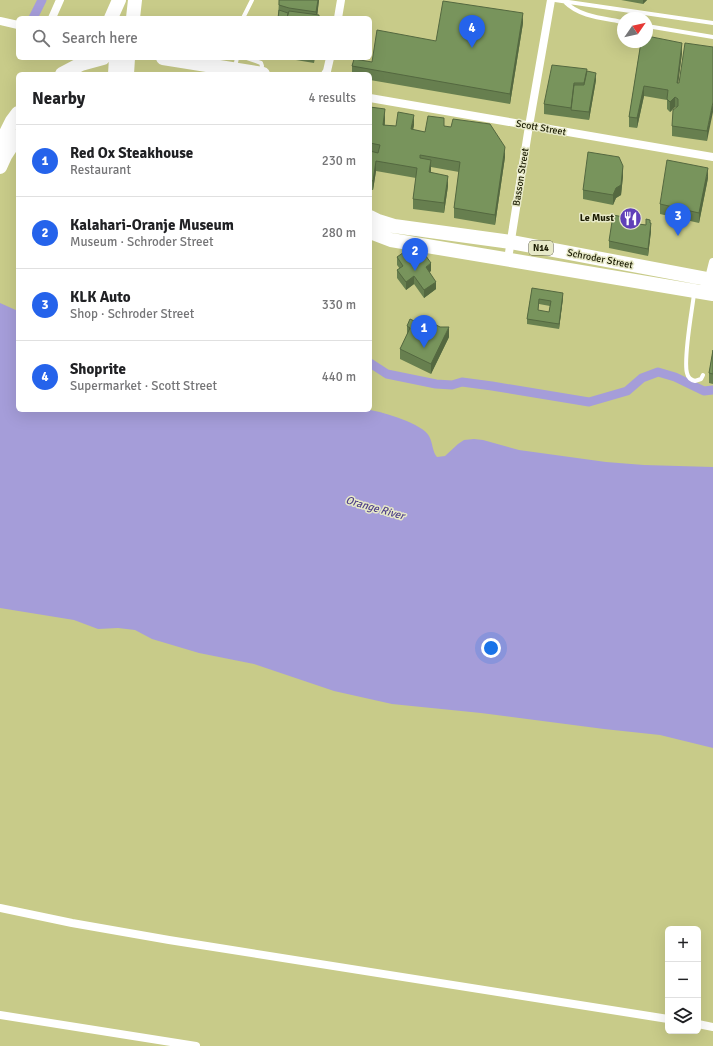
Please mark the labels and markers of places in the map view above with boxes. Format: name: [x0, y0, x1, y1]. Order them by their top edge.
pin: 4: [459, 15, 485, 48]
pin: 3: [665, 203, 691, 236]
restaurant icon: Le Must: [617, 205, 643, 231]
place label: Le Must: [580, 212, 614, 224]
pin: 2: [402, 238, 428, 271]
pin: 1: [411, 315, 437, 348]

